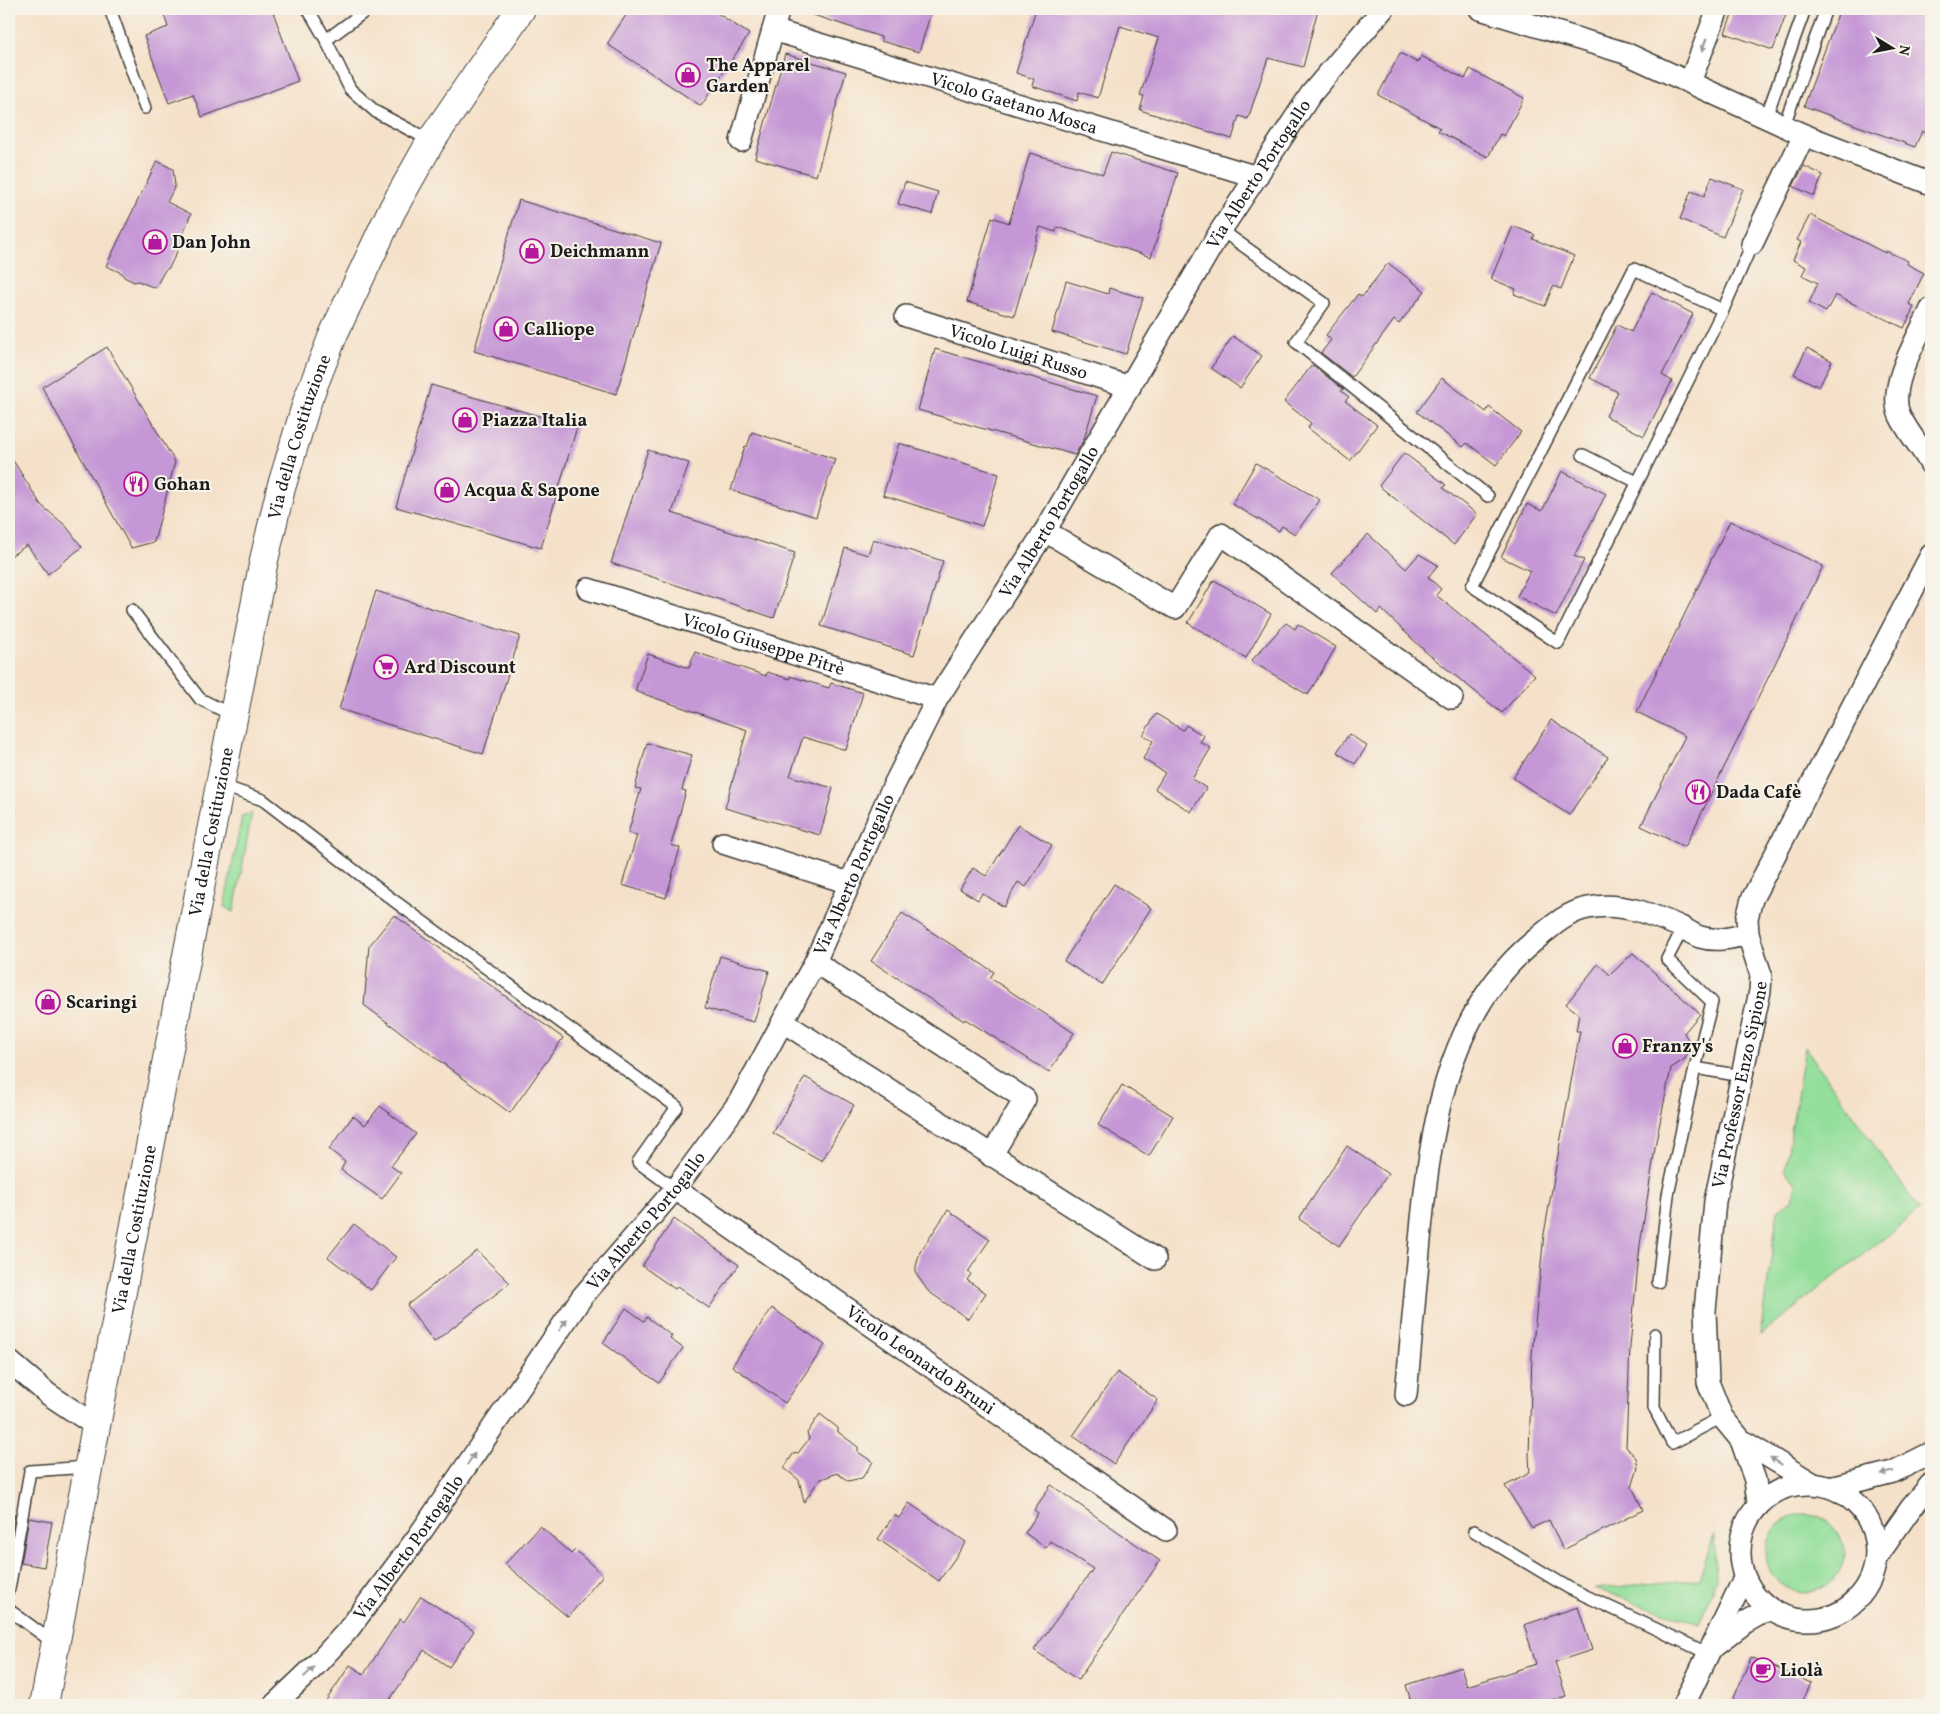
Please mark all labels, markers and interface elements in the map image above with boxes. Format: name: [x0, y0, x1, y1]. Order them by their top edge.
north arrow: [1868, 22, 1918, 72]
one-way arrow: [1700, 38, 1707, 53]
text: N: [1893, 43, 1914, 57]
place label: The Apparel Garden: [706, 54, 810, 100]
shop icon: The Apparel Garden: [675, 62, 701, 88]
street label: Vicolo Gaetano Mosca: [927, 67, 1100, 142]
street label: Via Alberto Portogallo: [1201, 95, 1318, 254]
shop icon: Dan John: [142, 229, 168, 255]
place label: Dan John: [172, 231, 251, 256]
shop icon: Deichmann: [519, 238, 545, 264]
place label: Deichmann: [550, 240, 650, 265]
shop icon: Calliope: [493, 316, 519, 342]
place label: Calliope: [524, 318, 594, 343]
street label: Vicolo Luigi Russo: [945, 319, 1091, 387]
street label: Via della Costituzione: [263, 351, 338, 522]
shop icon: Piazza Italia: [452, 407, 478, 433]
place label: Piazza Italia: [482, 409, 587, 434]
street label: Via Alberto Portogallo: [994, 442, 1106, 603]
restaurant icon: Gohan: [123, 471, 149, 497]
place label: Gohan: [154, 473, 211, 498]
shop icon: Acqua & Sapone: [434, 477, 460, 503]
place label: Acqua & Sapone: [464, 479, 600, 504]
street label: Vicolo Giuseppe Pitrè: [679, 608, 847, 683]
supermarket icon: Ard Discount: [373, 654, 399, 680]
place label: Ard Discount: [404, 656, 516, 681]
street label: Via della Costituzione: [184, 745, 241, 919]
restaurant icon: Dada Cafè: [1685, 779, 1711, 805]
place label: Dada Cafè: [1716, 781, 1801, 806]
street label: Via Alberto Portogallo: [808, 790, 902, 960]
street label: Via Professor Enzo Sipione: [1707, 980, 1775, 1191]
shop icon: Scaringi: [35, 989, 61, 1015]
place label: Scaringi: [66, 991, 137, 1016]
shop icon: Franzy's: [1612, 1033, 1638, 1059]
place label: Franzy's: [1642, 1035, 1713, 1060]
street label: Via della Costituzione: [107, 1143, 164, 1317]
street label: Via Alberto Portogallo: [582, 1147, 712, 1297]
street label: Vicolo Leonardo Bruni: [840, 1300, 999, 1421]
one-way arrow: [558, 1318, 568, 1332]
one-way arrow: [466, 1452, 476, 1466]
one-way arrow: [1770, 1457, 1783, 1466]
one-way arrow: [1880, 1469, 1895, 1477]
street label: Via Alberto Portogallo: [348, 1470, 471, 1626]
cafe icon: Liolà: [1750, 1657, 1776, 1683]
place label: Liolà: [1780, 1659, 1823, 1684]
one-way arrow: [303, 1666, 315, 1678]

